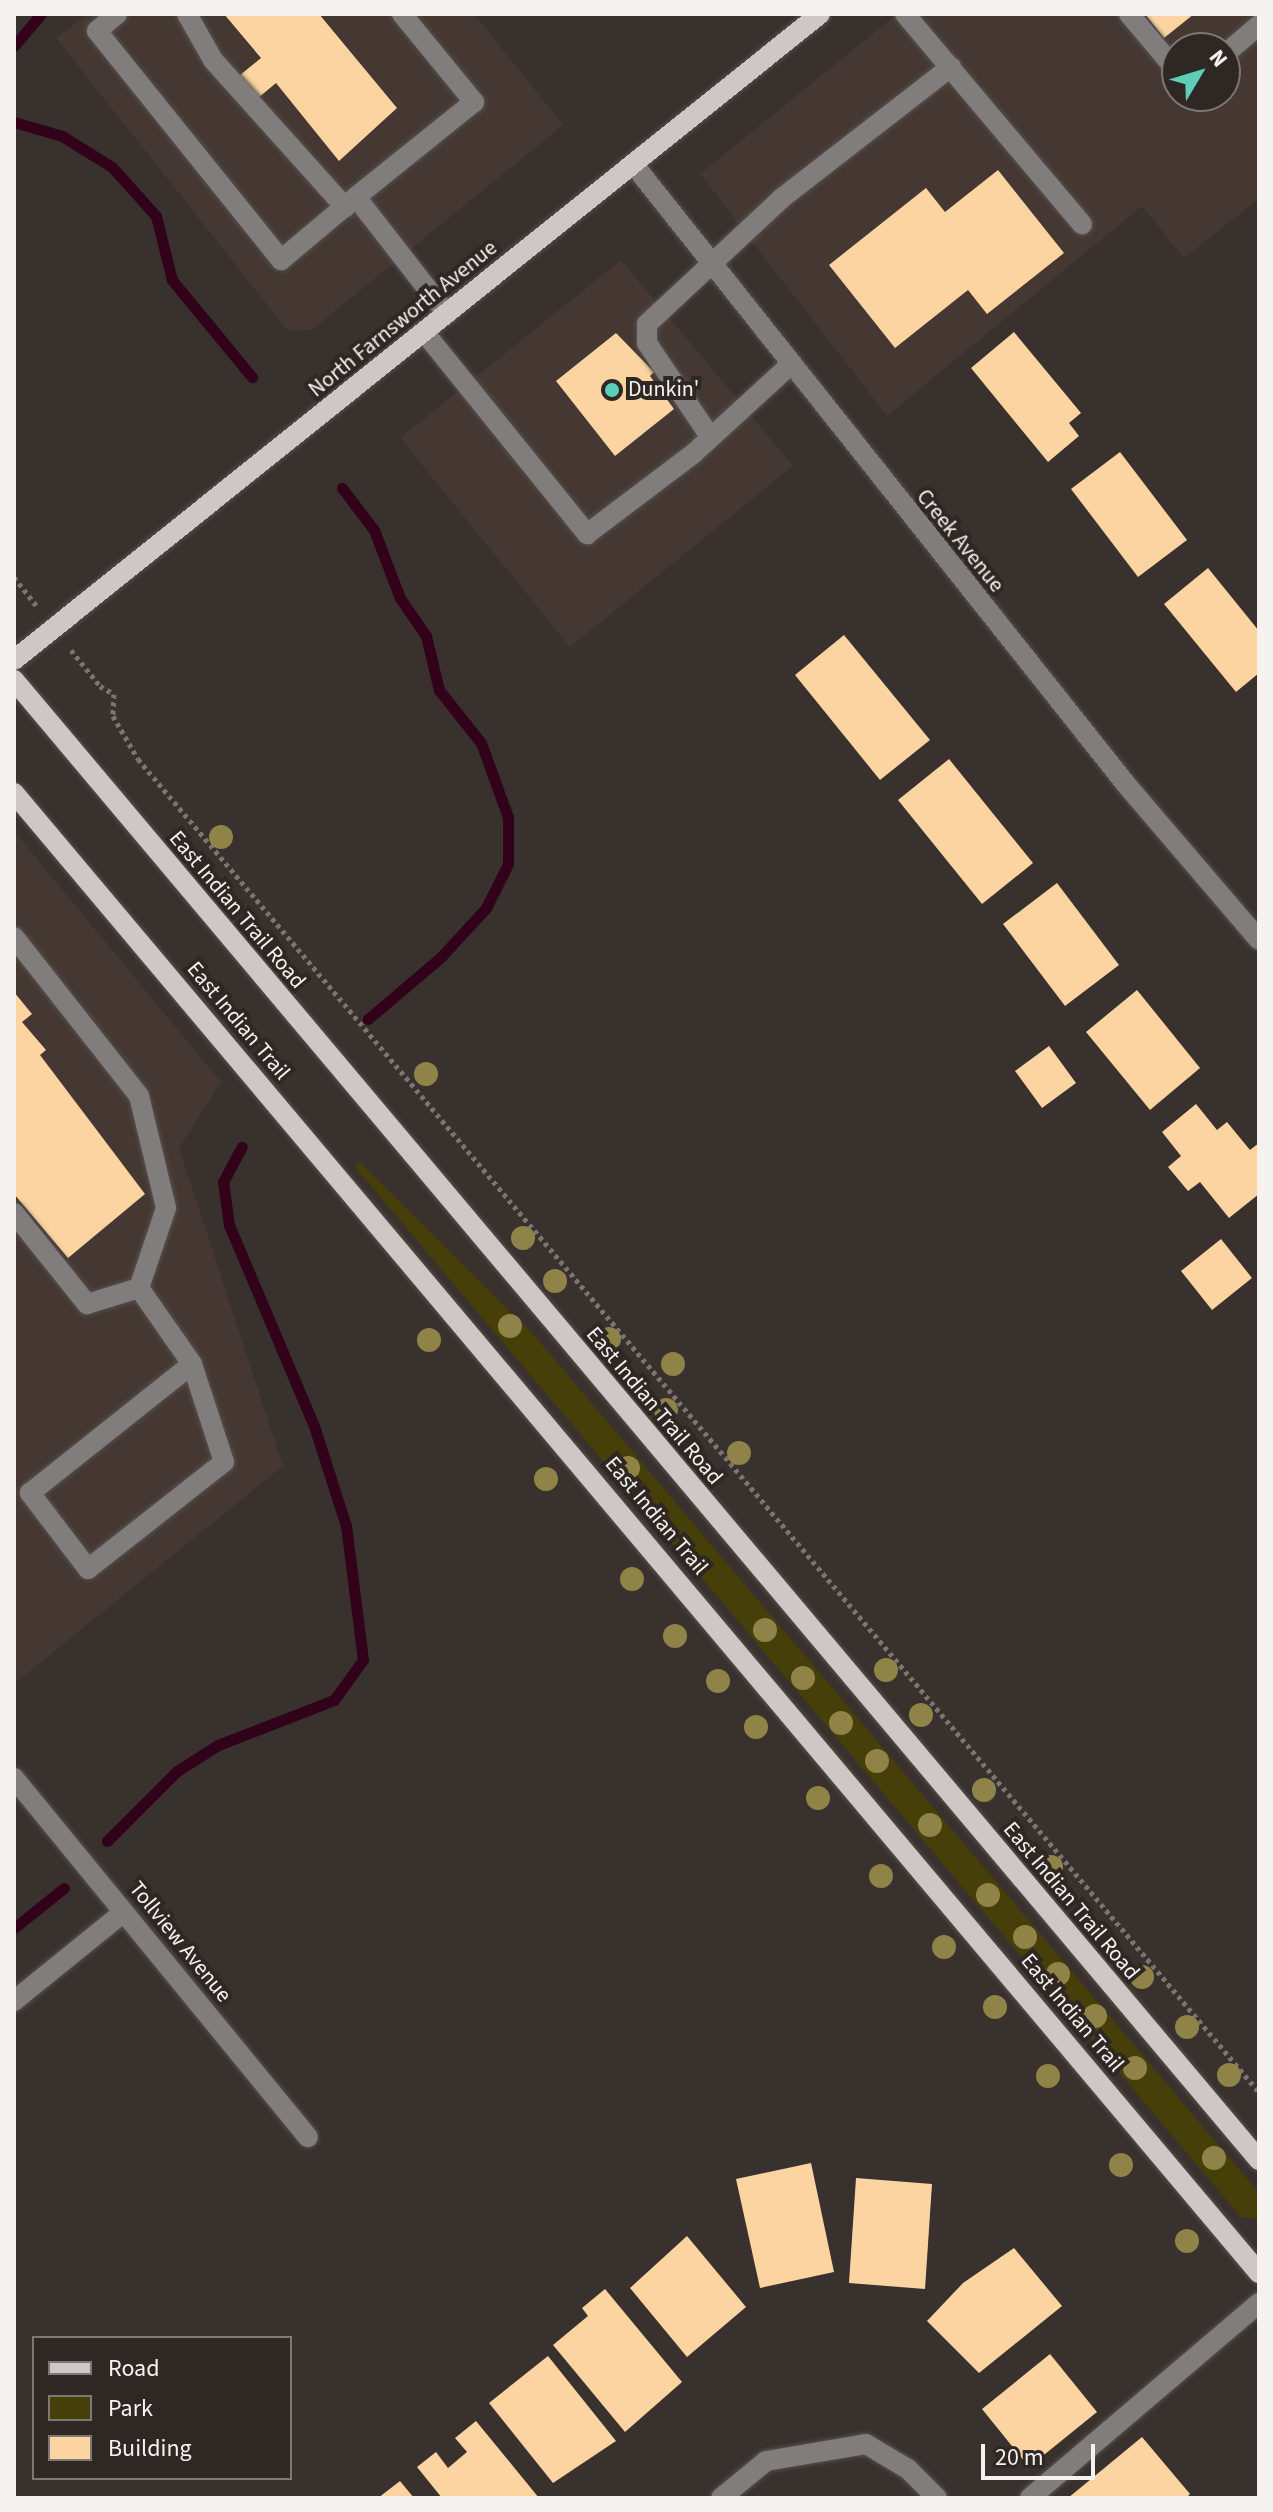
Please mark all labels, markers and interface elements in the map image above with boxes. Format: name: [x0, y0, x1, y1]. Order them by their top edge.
north arrow: [1161, 32, 1241, 112]
text: N: [1201, 43, 1235, 74]
street label: North Farnsworth Avenue: [304, 235, 502, 403]
place label: Dunkin': [628, 377, 699, 403]
marker: Dunkin': [603, 381, 621, 399]
street label: Creek Avenue: [910, 484, 1010, 598]
street label: East Indian Trail Road: [163, 826, 311, 994]
street label: East Indian Trail: [181, 956, 295, 1086]
street label: East Indian Trail Road: [580, 1322, 728, 1490]
street label: East Indian Trail: [599, 1451, 713, 1581]
street label: East Indian Trail Road: [997, 1817, 1145, 1985]
street label: Tollview Avenue: [123, 1876, 237, 2008]
street label: East Indian Trail: [1015, 1948, 1129, 2078]
legend: [32, 2336, 292, 2480]
text: Road: [108, 2351, 160, 2386]
text: Park: [108, 2391, 153, 2426]
scale bar: [985, 2428, 1099, 2478]
text: Building: [108, 2431, 192, 2466]
text: 20 m: [995, 2440, 1044, 2475]

